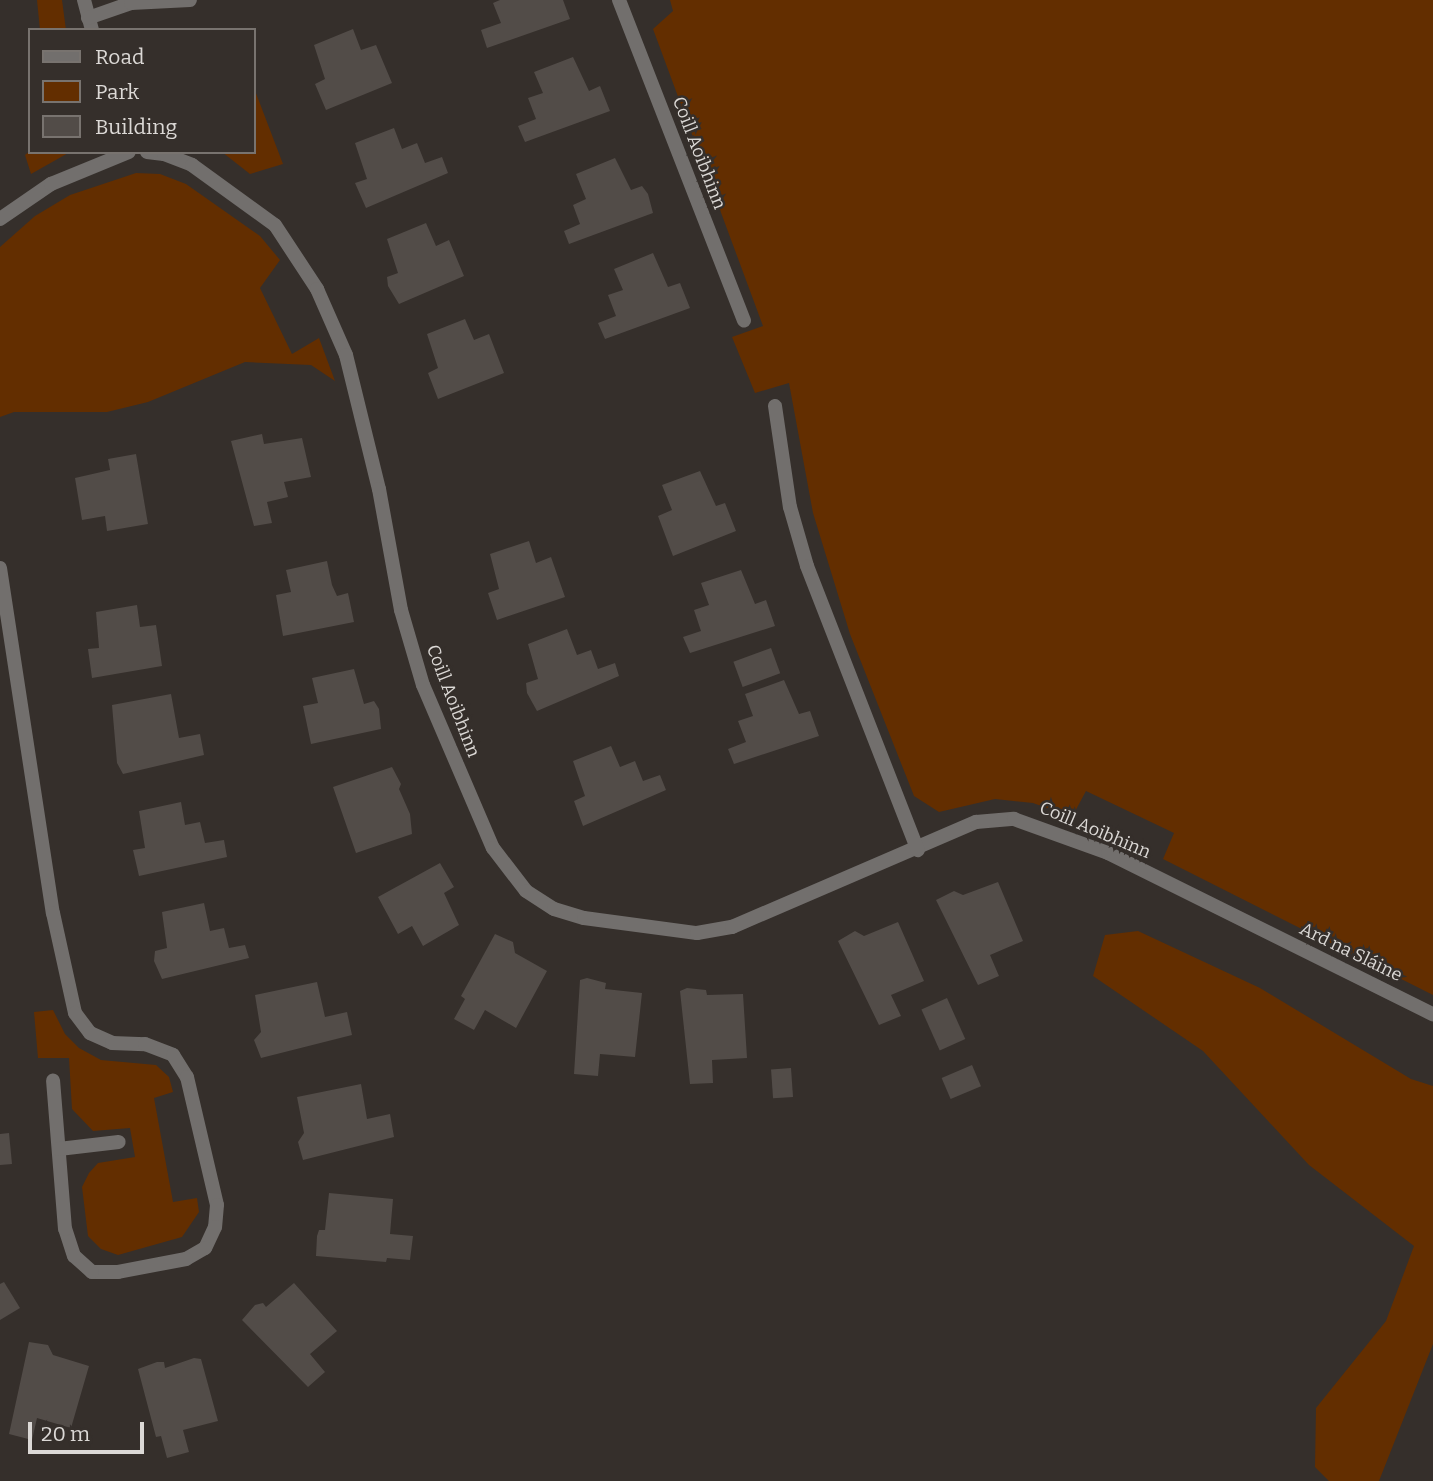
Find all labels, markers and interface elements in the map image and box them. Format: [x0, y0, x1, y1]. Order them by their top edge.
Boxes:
legend [28, 28, 256, 154]
text: Road [95, 44, 144, 70]
text: Park [95, 79, 139, 105]
street label: Coill Aoibhinn [668, 94, 730, 212]
text: Building [95, 114, 177, 140]
street label: Coill Aoibhinn [422, 642, 484, 760]
street label: Coill Aoibhinn [1036, 797, 1154, 863]
street label: Ard na Sláine [1296, 918, 1406, 986]
scale bar [32, 1408, 147, 1452]
text: 20 m [41, 1421, 90, 1447]

